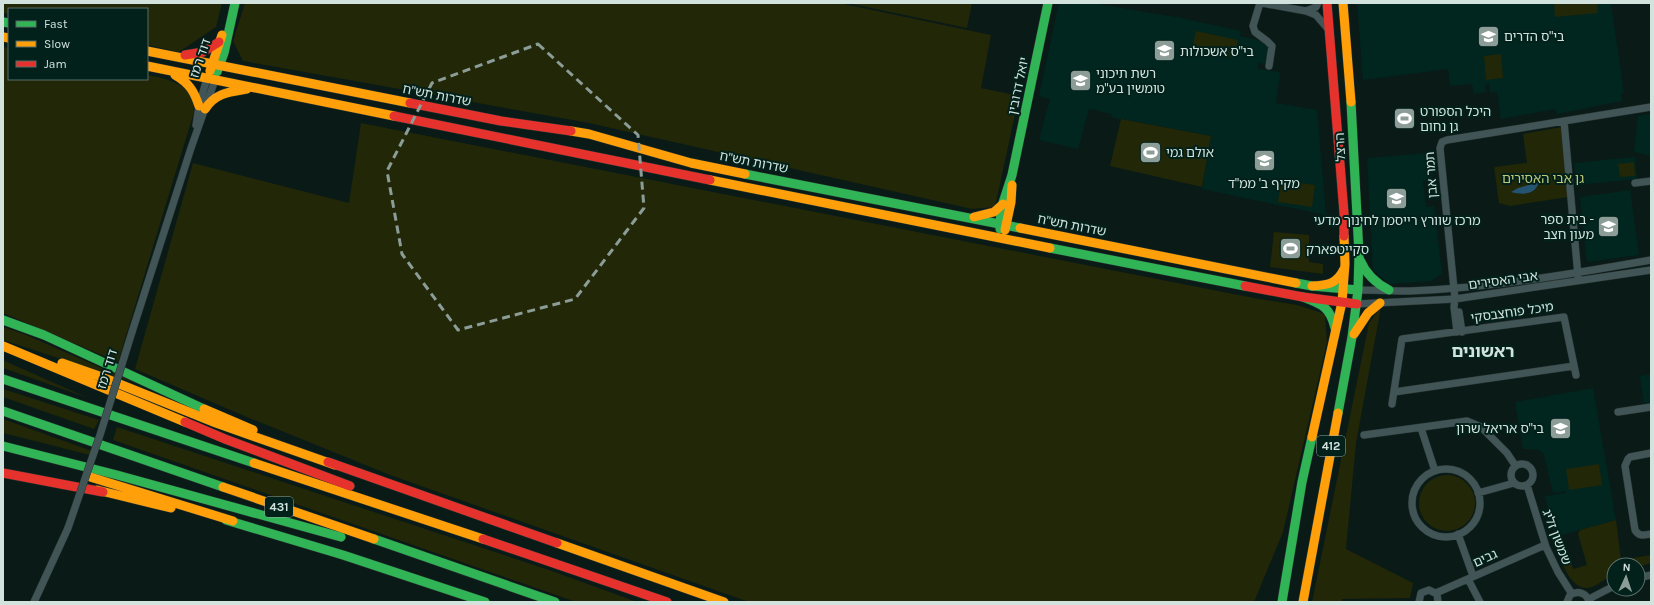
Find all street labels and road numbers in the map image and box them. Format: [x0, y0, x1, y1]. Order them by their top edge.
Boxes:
street label: דוד רמז [186, 36, 214, 80]
street label: יואל דרובין [1005, 56, 1031, 116]
street label: שדרות תש"ח [401, 81, 473, 109]
street label: הרצל [1332, 132, 1348, 162]
street label: שדרות תש"ח [718, 148, 790, 176]
street label: תמר אבן [1422, 151, 1440, 199]
street label: שדרות תש"ח [1036, 211, 1108, 239]
street label: אבי האסירים [1467, 268, 1539, 292]
street label: מיכל פוחצבסקי [1470, 299, 1555, 325]
street label: דוד רמז [94, 347, 120, 391]
road number: 412 [1317, 436, 1345, 456]
road number: 431 [265, 497, 293, 517]
street label: שמשון זליג [1539, 507, 1575, 567]
street label: גבים [1471, 546, 1499, 570]

